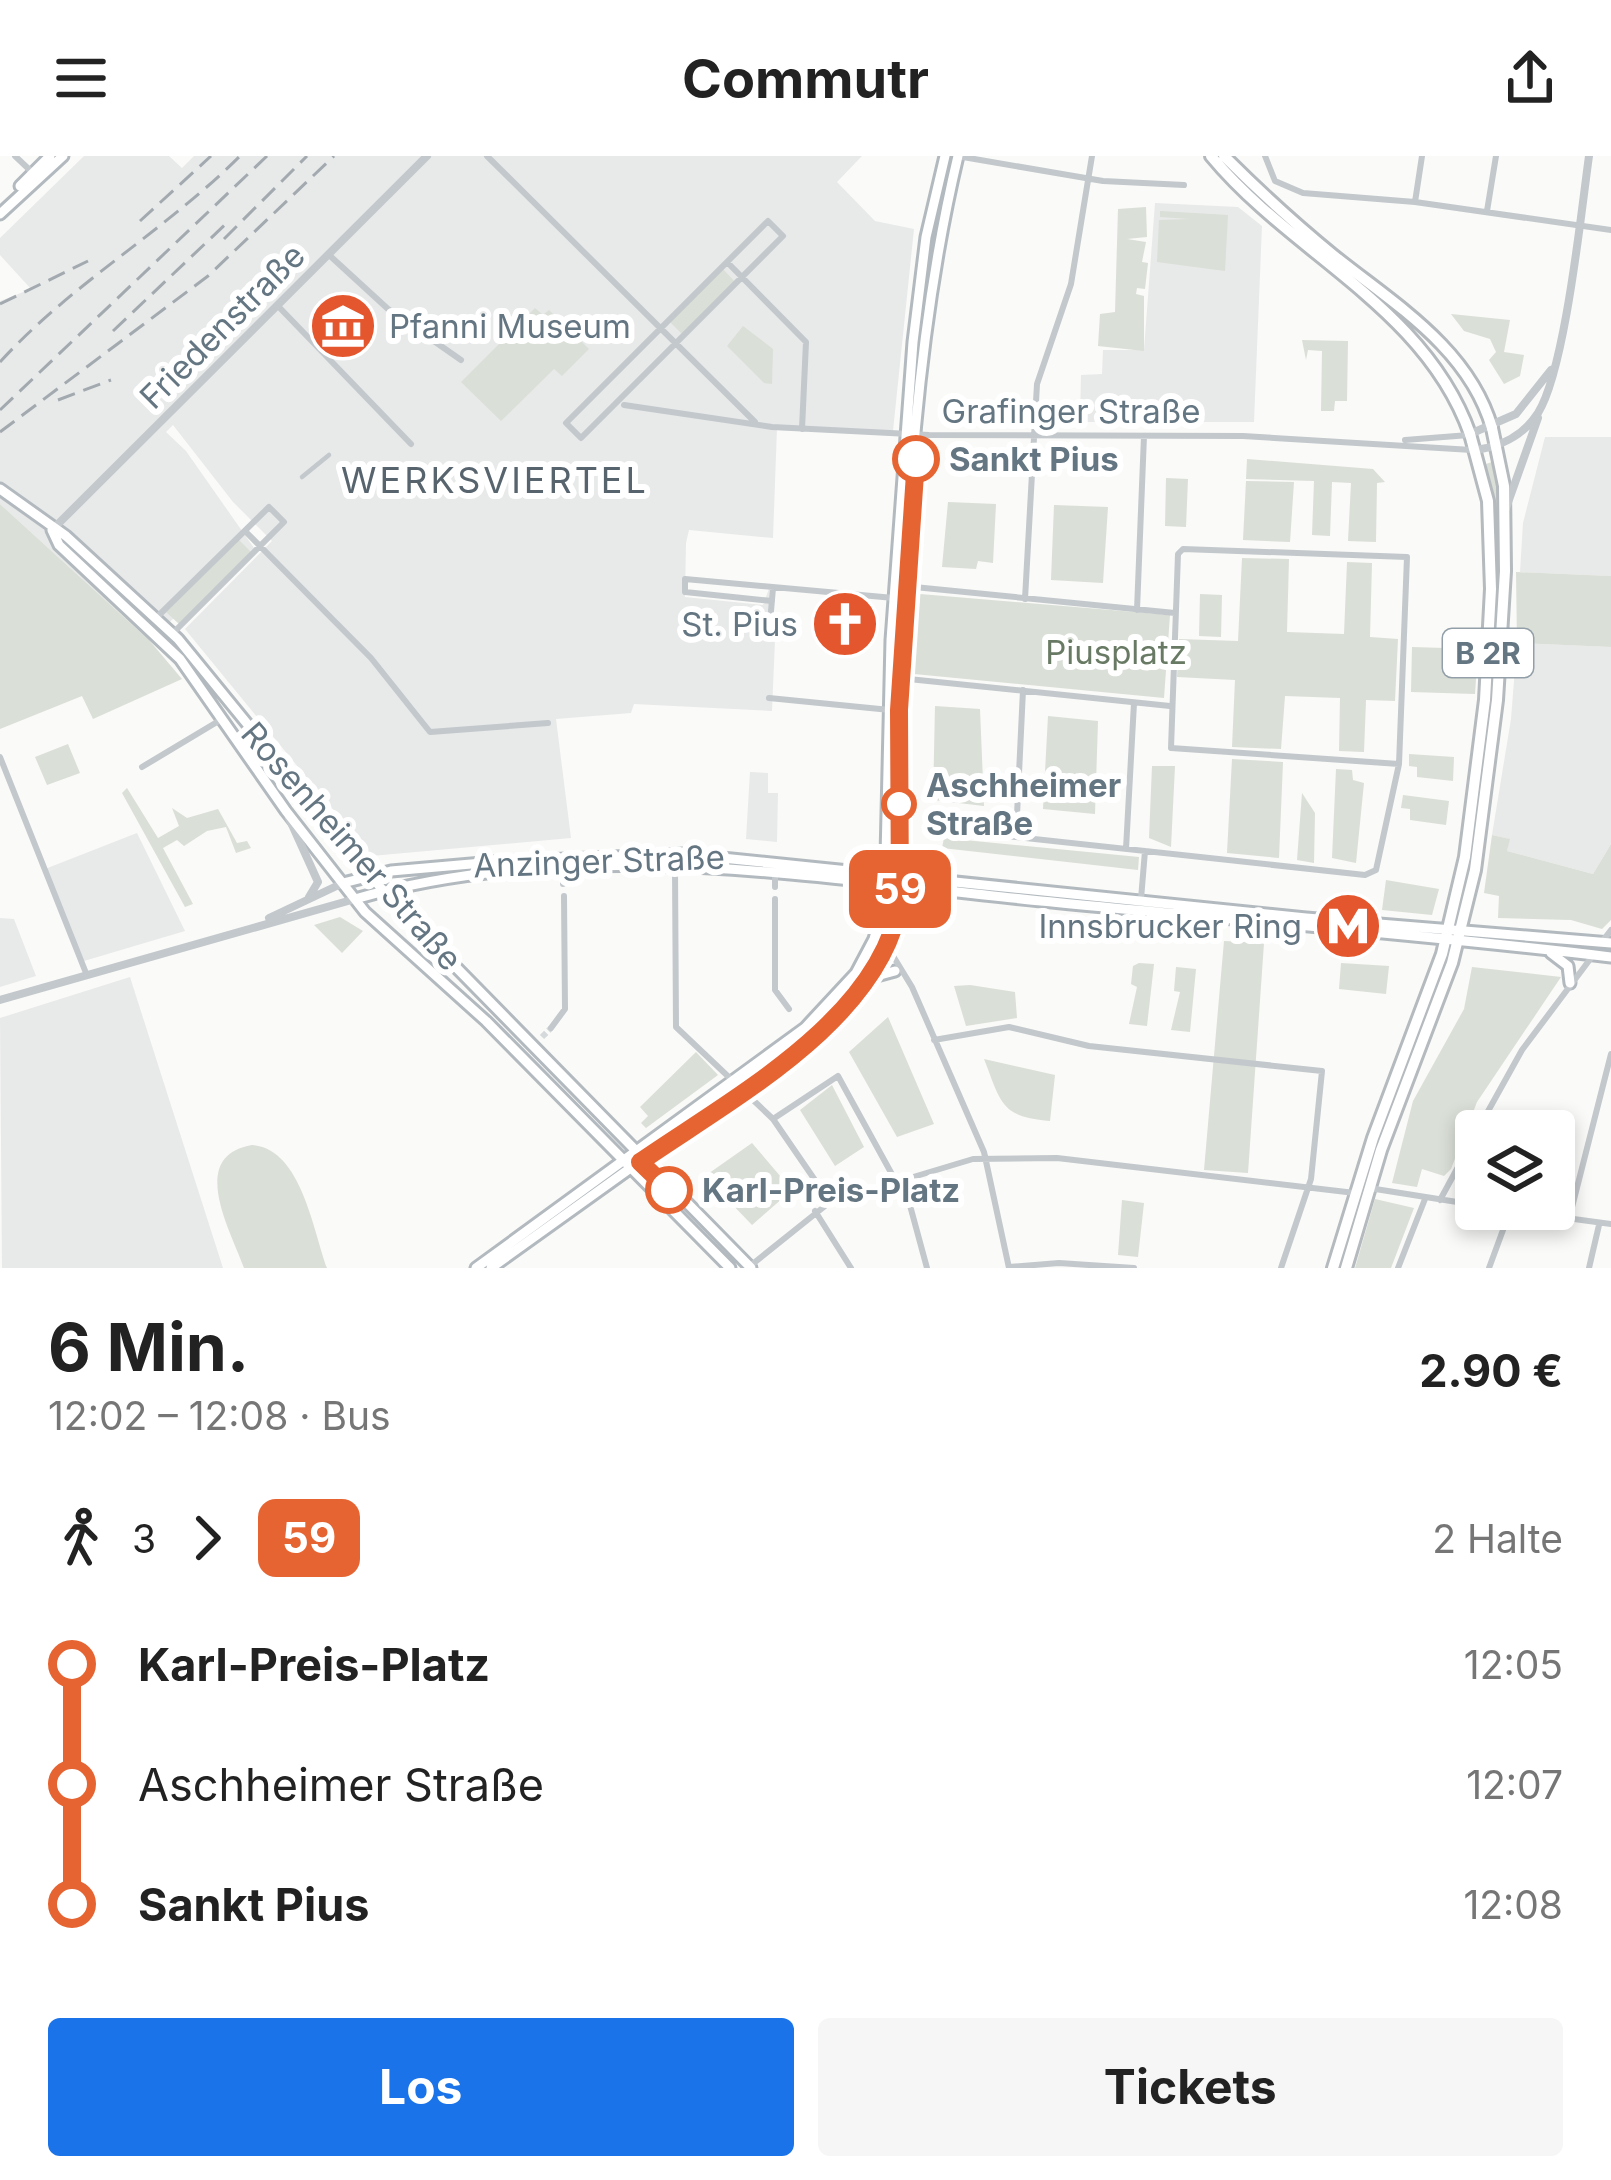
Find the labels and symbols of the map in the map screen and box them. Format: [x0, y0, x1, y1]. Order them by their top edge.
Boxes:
street label: Friedenstraße [131, 235, 313, 417]
museum icon: Pfanni Museum [308, 291, 378, 361]
place label: Pfanni Museum [389, 306, 631, 346]
street label: Grafinger Straße [942, 391, 1200, 431]
marker: Sankt Pius [894, 437, 938, 481]
place label: Sankt Pius [949, 439, 1119, 479]
district label: WERKSVIERTEL [341, 458, 649, 502]
church icon: St. Pius [810, 589, 880, 659]
place label: St. Pius [681, 604, 798, 644]
road number: B 2R [1443, 629, 1533, 677]
park label: Piusplatz [1045, 632, 1187, 672]
street label: Rosenheimer Straße [233, 714, 471, 978]
place label: Aschheimer Straße [926, 765, 1121, 843]
marker: Aschheimer Straße [883, 788, 915, 820]
street label: Anzinger Straße [473, 837, 725, 885]
line badge: 59 [846, 850, 954, 928]
metro station icon: Innsbrucker Ring [1313, 891, 1383, 961]
place label: Innsbrucker Ring [1038, 906, 1302, 946]
marker: Karl-Preis-Platz [647, 1168, 691, 1212]
place label: Karl-Preis-Platz [702, 1170, 960, 1210]

